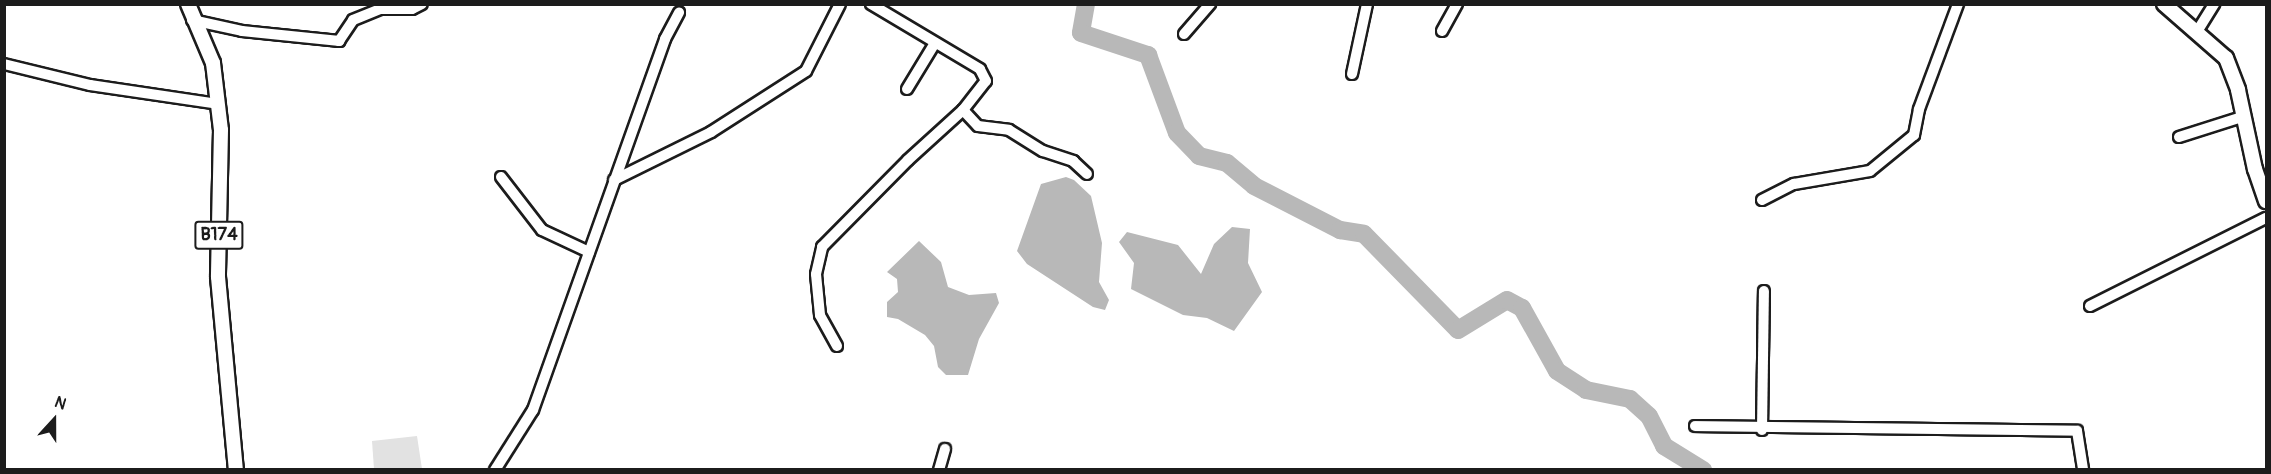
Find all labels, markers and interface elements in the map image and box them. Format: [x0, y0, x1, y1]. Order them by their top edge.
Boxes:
road number: B174 [194, 220, 244, 250]
north arrow [24, 390, 84, 450]
text: N [52, 392, 69, 414]

